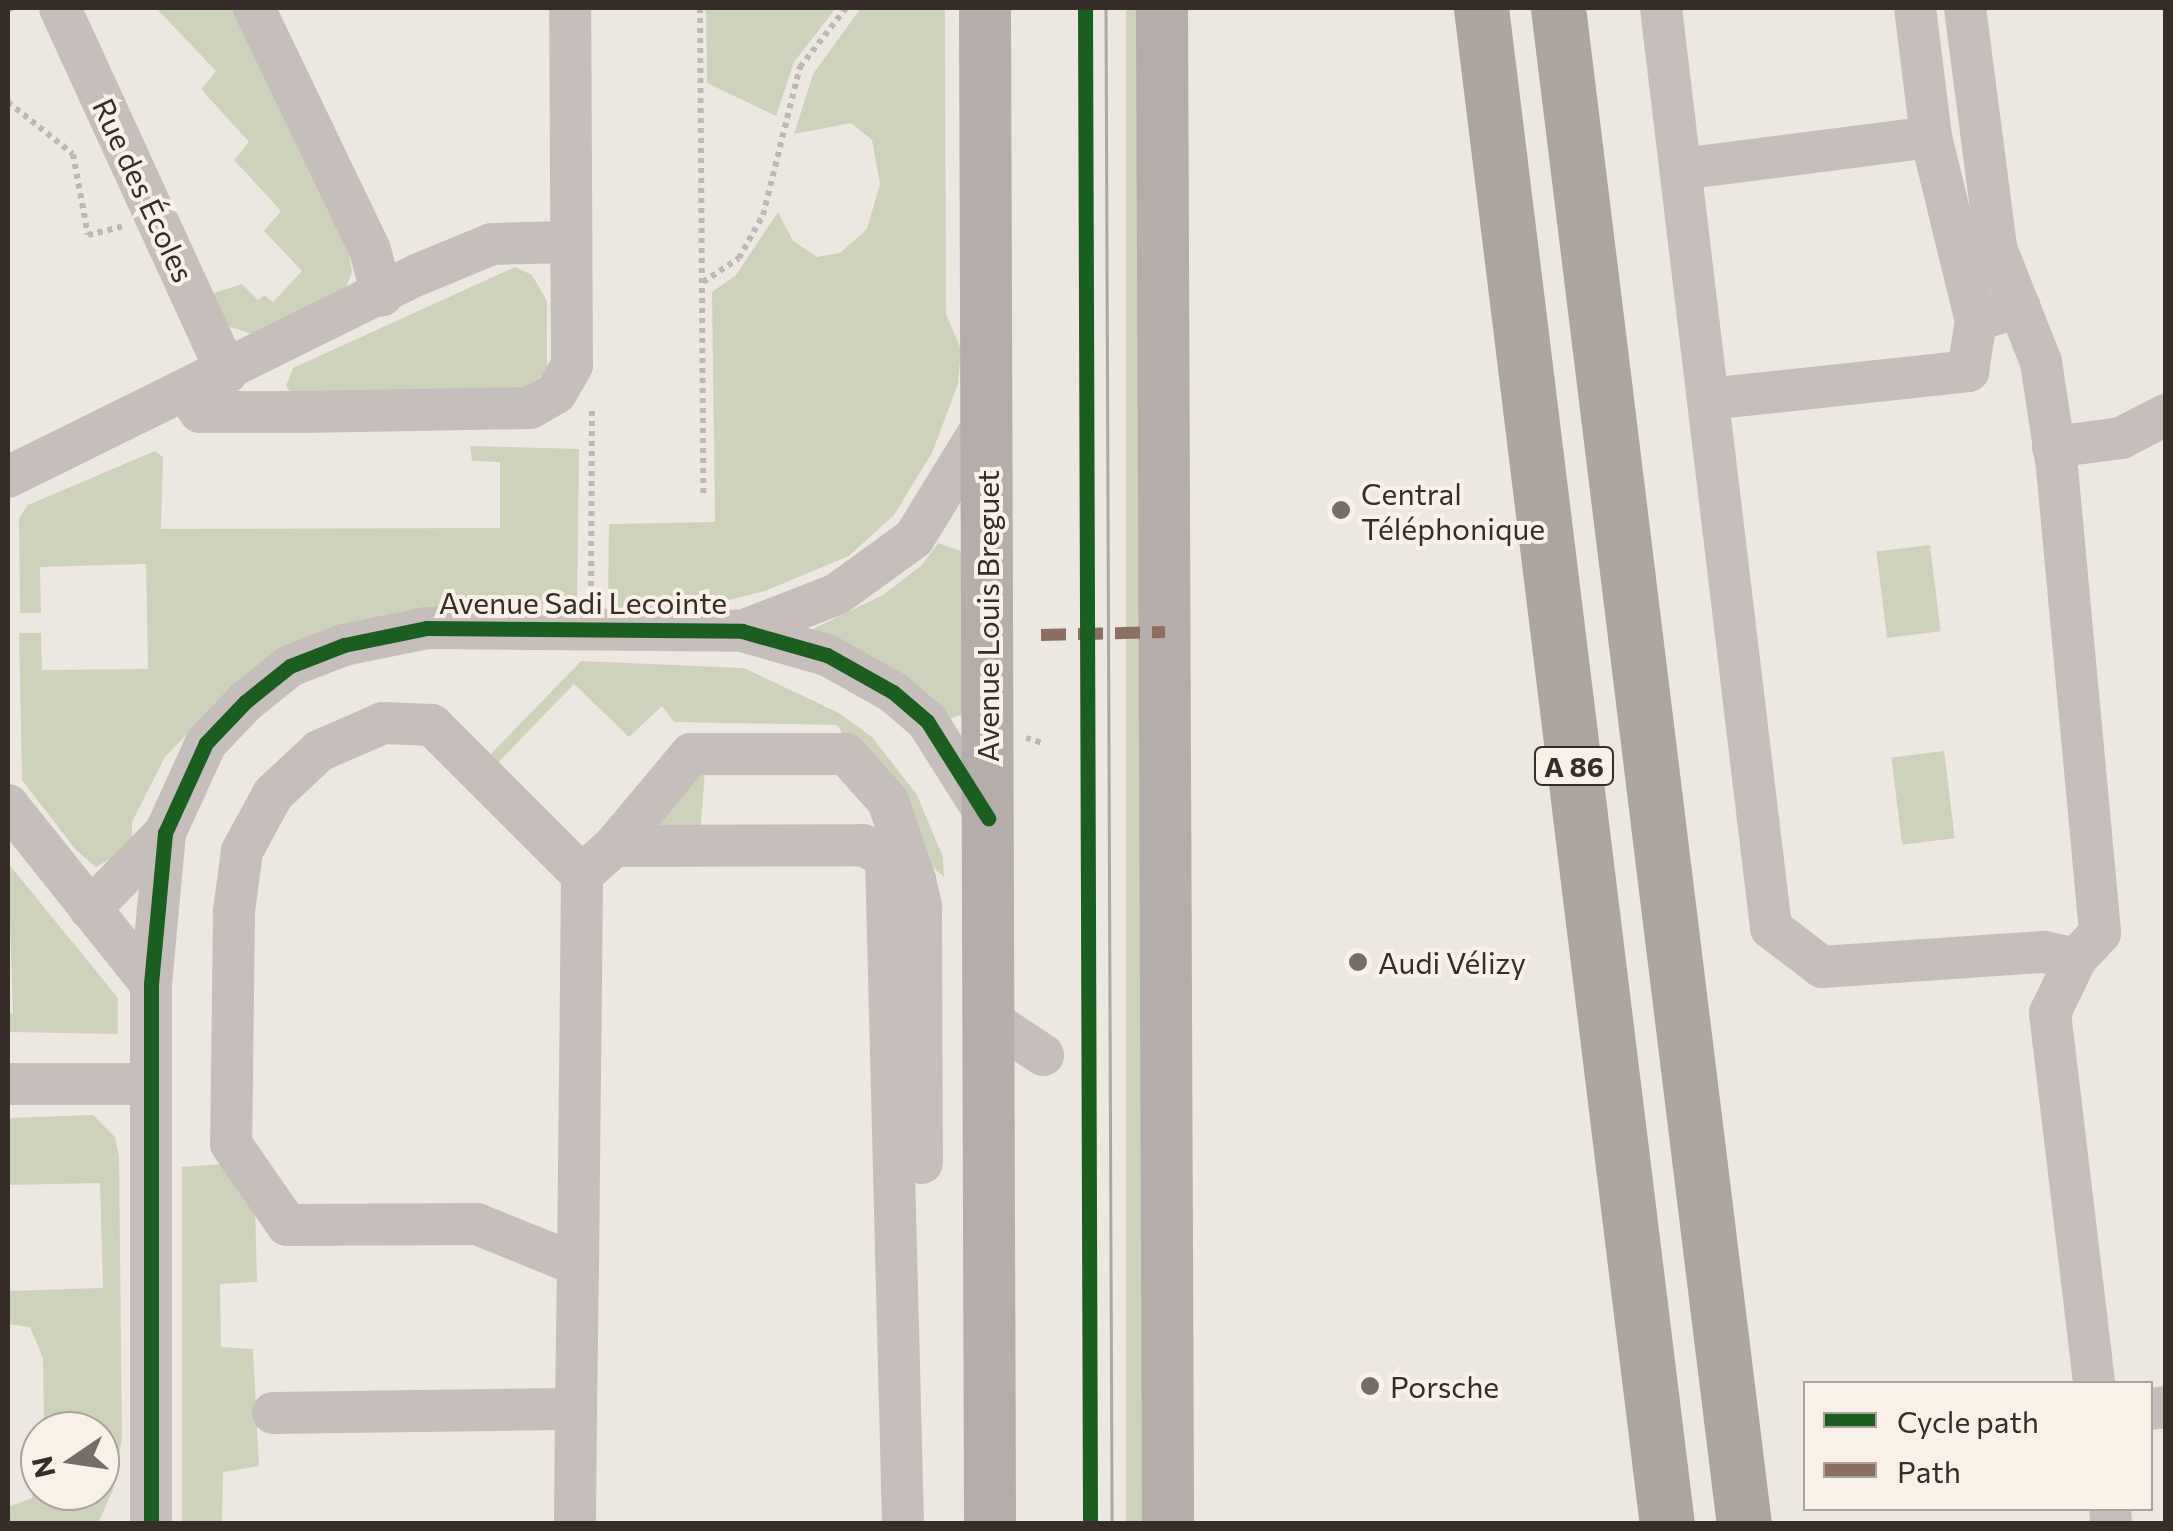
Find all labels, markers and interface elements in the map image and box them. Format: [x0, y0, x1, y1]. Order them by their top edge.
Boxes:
street label: Rue des Écoles [86, 92, 202, 288]
street label: Avenue Louis Breguet [969, 470, 1005, 762]
place label: Central Téléphonique [1361, 475, 1545, 546]
marker: Central Téléphonique [1330, 499, 1352, 521]
street label: Avenue Sadi Lecointe [439, 584, 727, 620]
road number: A 86 [1532, 743, 1616, 789]
place label: Audi Vélizy [1378, 944, 1526, 980]
marker: Audi Vélizy [1347, 951, 1369, 973]
place label: Porsche [1390, 1368, 1499, 1404]
marker: Porsche [1359, 1375, 1381, 1397]
legend [1803, 1381, 2153, 1511]
text: Cycle path [1897, 1402, 2039, 1439]
north arrow [20, 1411, 120, 1511]
text: Path [1897, 1452, 1961, 1489]
text: N [24, 1453, 62, 1481]

